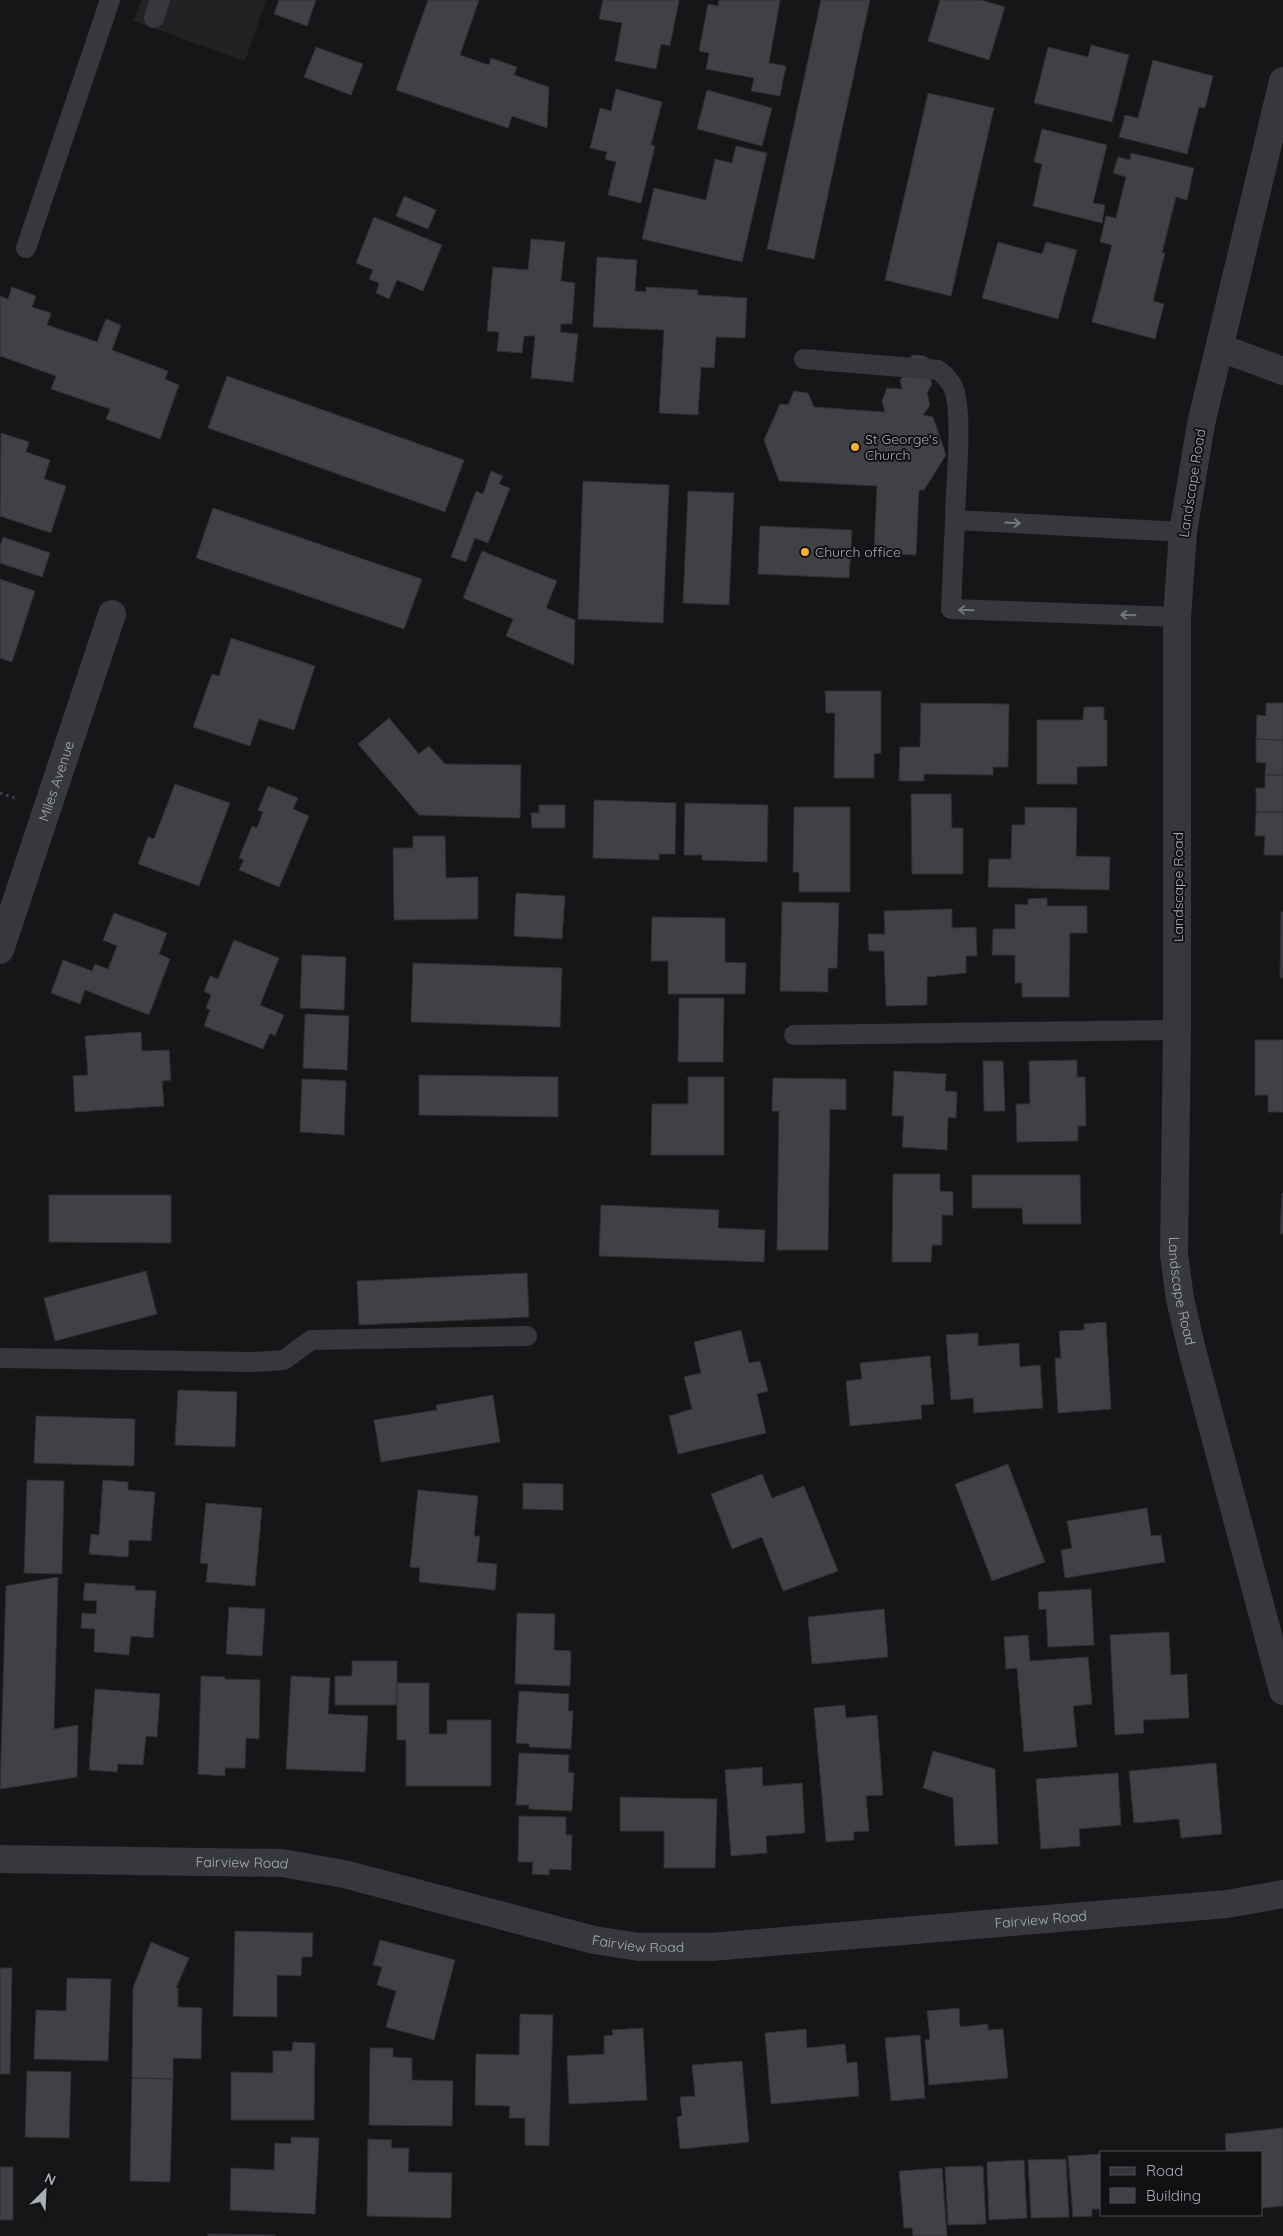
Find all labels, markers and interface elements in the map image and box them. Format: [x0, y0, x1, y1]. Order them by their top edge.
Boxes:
street label: Landscape Road [1175, 427, 1209, 539]
place label: St George's Church [865, 430, 938, 464]
marker: St George's Church [849, 441, 861, 453]
one-way arrow [1005, 518, 1021, 527]
place label: Church office [815, 543, 901, 561]
marker: Church office [799, 546, 811, 558]
one-way arrow [958, 605, 974, 614]
one-way arrow [1121, 611, 1137, 620]
street label: Miles Avenue [34, 738, 78, 824]
street label: Landscape Road [1169, 832, 1187, 942]
street label: Landscape Road [1165, 1237, 1200, 1347]
street label: Fairview Road [196, 1853, 290, 1873]
street label: Fairview Road [994, 1907, 1088, 1932]
street label: Fairview Road [591, 1931, 684, 1956]
legend [1100, 2151, 1263, 2216]
text: Road [1146, 2161, 1183, 2180]
north arrow [20, 2166, 70, 2216]
text: N [42, 2169, 59, 2189]
text: Building [1146, 2186, 1201, 2205]

